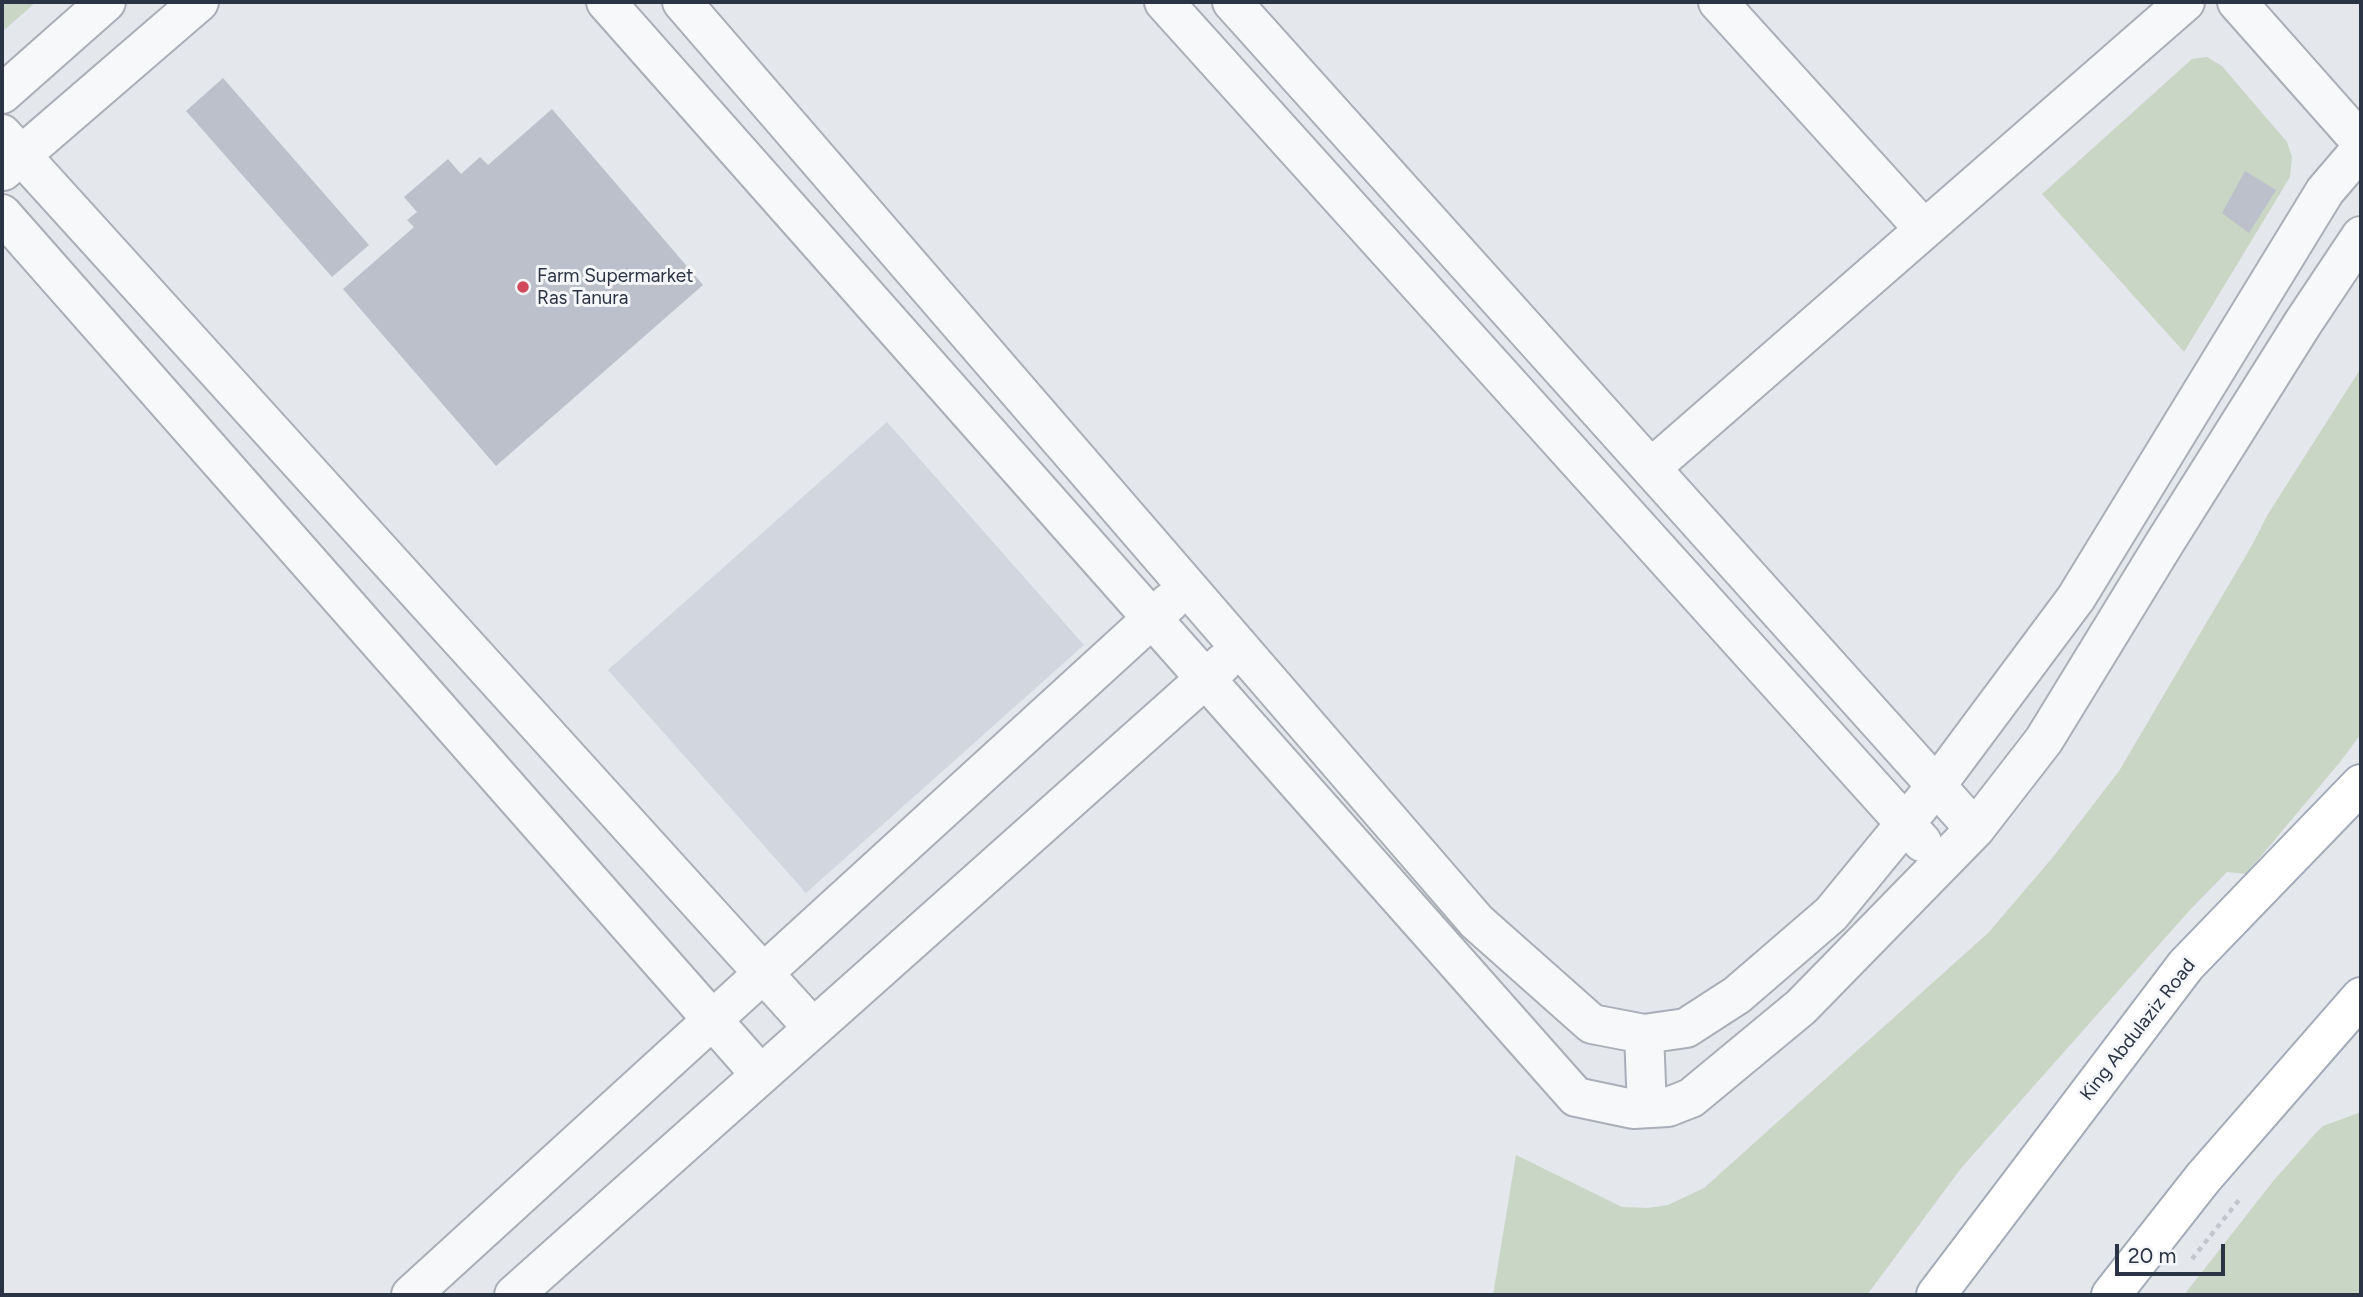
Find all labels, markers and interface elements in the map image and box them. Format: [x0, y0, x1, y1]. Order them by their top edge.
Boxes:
place label: Farm Supermarket Ras Tanura [537, 265, 693, 309]
marker: Farm Supermarket Ras Tanura [515, 279, 531, 295]
street label: King Abdulaziz Road [2076, 955, 2200, 1105]
scale bar [2118, 1230, 2228, 1274]
text: 20 m [2128, 1243, 2176, 1268]

